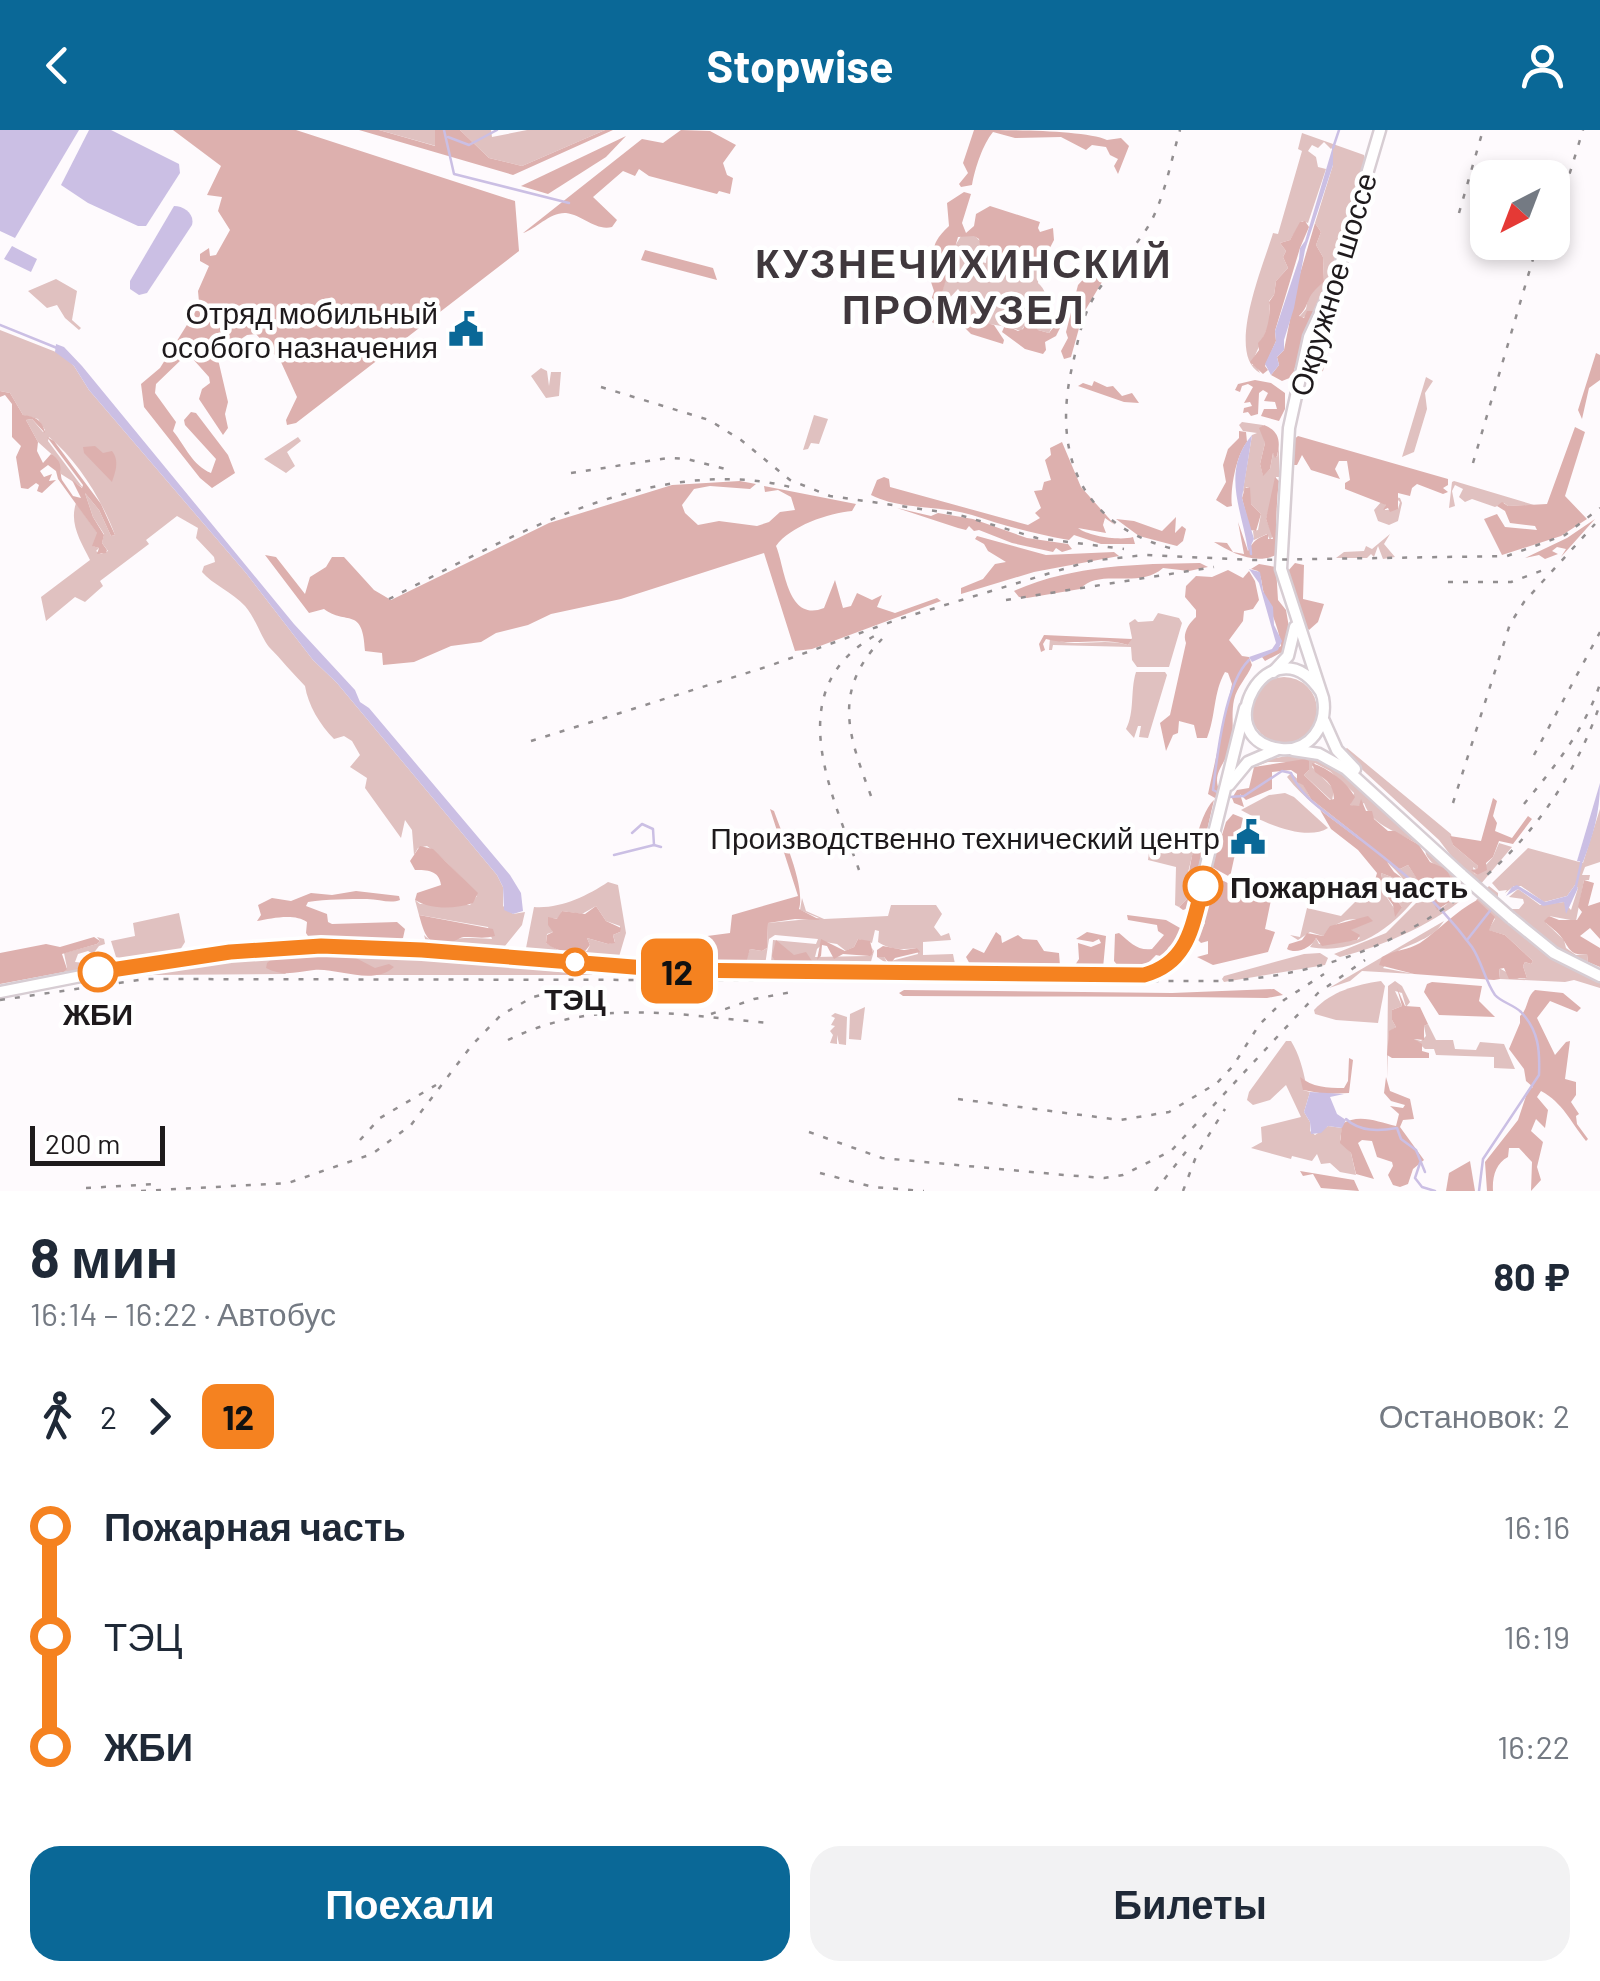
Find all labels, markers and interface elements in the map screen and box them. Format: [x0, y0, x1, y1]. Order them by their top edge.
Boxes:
icon: back [30, 38, 85, 93]
text: Stopwise [706, 38, 894, 92]
icon: person [1515, 38, 1570, 93]
north arrow [1470, 160, 1570, 260]
map controls [1470, 160, 1570, 260]
street label: Окружное шоссе [1281, 168, 1383, 400]
district label: КУЗНЕЧИХИНСКИЙ ПРОМУЗЕЛ [755, 238, 1173, 332]
place label: Отряд мобильный особого назначения [161, 294, 438, 364]
public building icon: Отряд мобильный особого назначения [447, 310, 485, 348]
public building icon: Производственно технический центр [1229, 818, 1267, 856]
place label: Производственно технический центр [710, 819, 1220, 855]
marker: Пожарная часть [1184, 867, 1222, 905]
place label: Пожарная часть [1230, 868, 1468, 904]
line badge: 12 [632, 938, 722, 1004]
marker: ТЭЦ [562, 949, 588, 975]
text: 12 [661, 950, 693, 992]
marker: ЖБИ [79, 953, 117, 991]
place label: ТЭЦ [544, 980, 606, 1016]
place label: ЖБИ [62, 995, 133, 1031]
scale bar [30, 1121, 165, 1166]
text: 200 m [45, 1126, 120, 1160]
text: 8 мин [30, 1223, 178, 1289]
text: 80 ₽ [1494, 1253, 1570, 1299]
text: 16:14 – 16:22 · Автобус [30, 1294, 336, 1332]
icon: walk [30, 1389, 85, 1444]
icon: forward [132, 1389, 187, 1444]
text: 12 [222, 1395, 254, 1437]
text: Остановок: 2 [1379, 1396, 1570, 1434]
text: 2 [100, 1397, 117, 1435]
text: Пожарная часть [104, 1503, 406, 1549]
text: 16:16 [1504, 1507, 1570, 1545]
text: ТЭЦ [104, 1613, 183, 1659]
text: 16:19 [1504, 1617, 1570, 1655]
text: ЖБИ [104, 1723, 193, 1769]
text: 16:22 [1497, 1727, 1570, 1765]
button: Поехали [30, 1846, 790, 1961]
button: Билеты [810, 1846, 1570, 1961]

